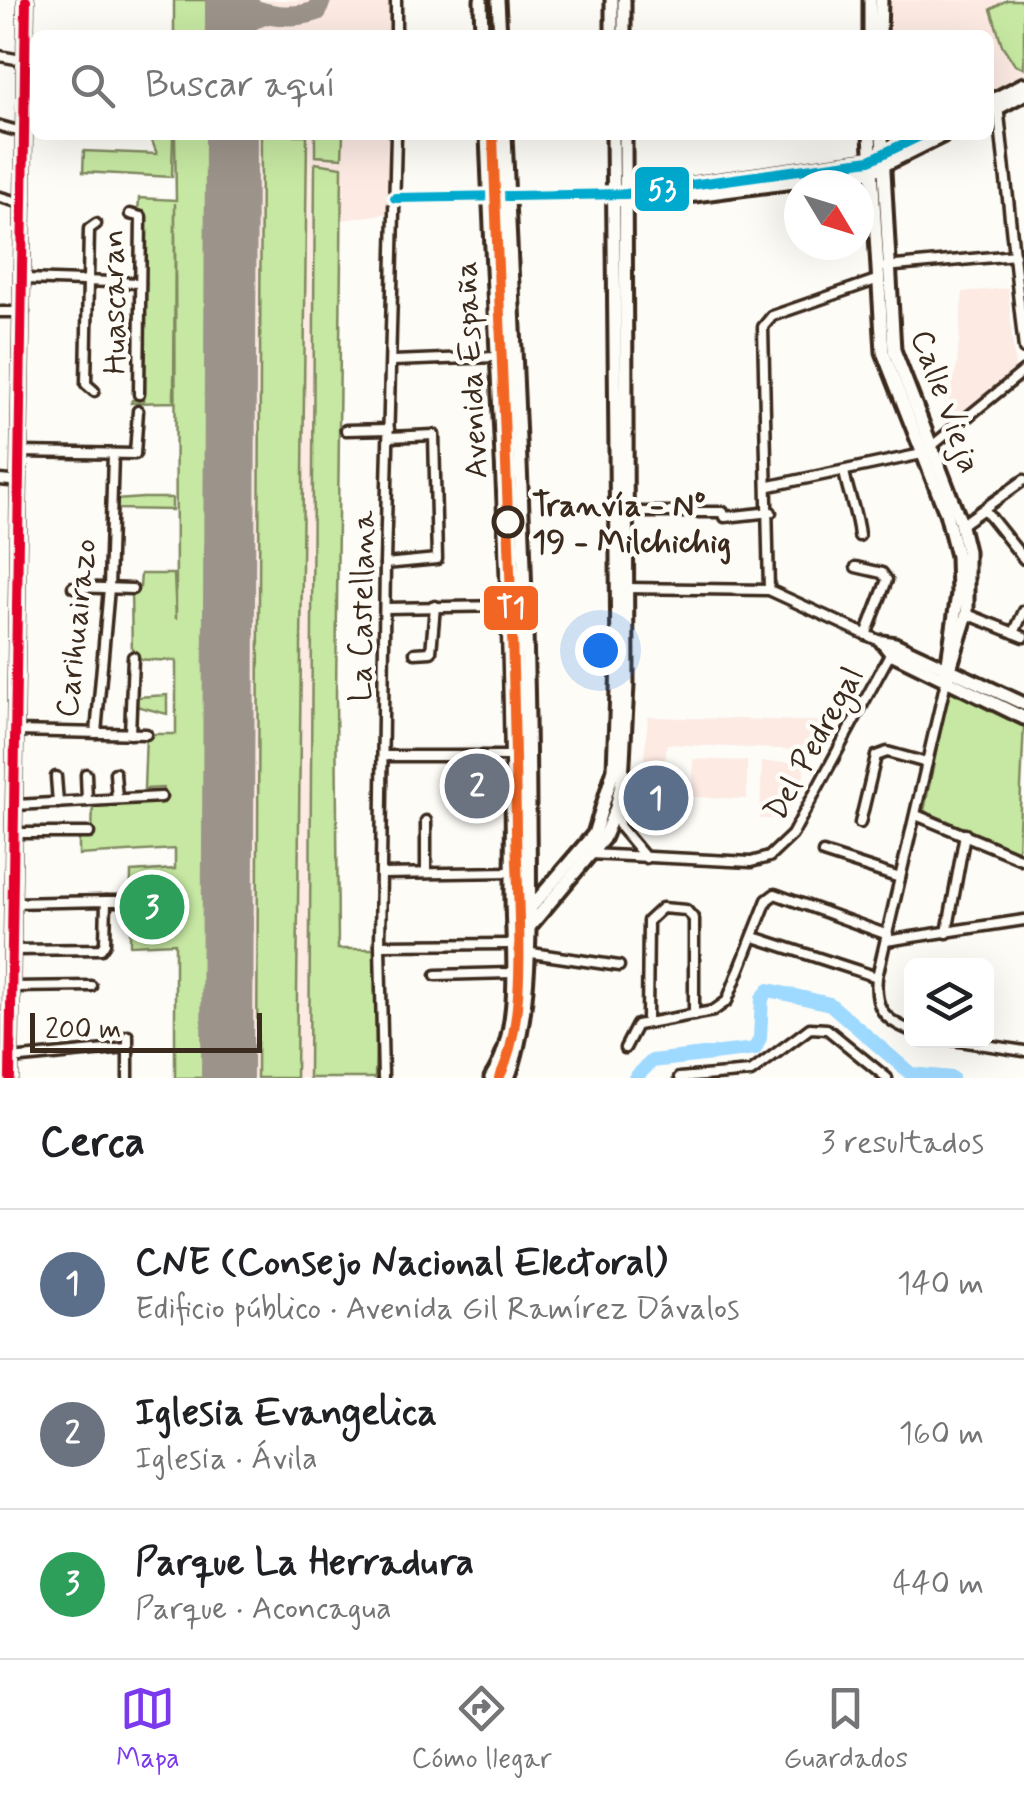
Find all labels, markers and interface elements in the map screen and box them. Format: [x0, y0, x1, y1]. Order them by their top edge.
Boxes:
search box [30, 30, 994, 140]
icon: search [65, 58, 120, 113]
text: Buscar aquí [145, 61, 336, 110]
line badge: 53 [633, 165, 691, 213]
north arrow [784, 170, 874, 260]
text: 53 [648, 173, 676, 210]
street label: Huascaran [93, 229, 137, 375]
street label: Avenida España [445, 260, 499, 480]
street label: Calle Vieja [900, 324, 990, 479]
place label: Tranvía - Nº 19 - Milchichig [532, 485, 731, 565]
marker: Tranvía - Nº 19 - Milchichig [493, 507, 523, 537]
street label: La Castellana [340, 509, 386, 702]
street label: Carihuairazo [47, 537, 107, 720]
line badge: T1 [482, 584, 540, 632]
text: T1 [497, 591, 525, 628]
your location [575, 625, 626, 676]
street label: Del Pedregal [755, 660, 876, 829]
pin: 2 [444, 748, 510, 824]
pin: 1 [624, 760, 688, 836]
pin: 3 [120, 870, 184, 944]
map controls [904, 958, 994, 1048]
button: layers [904, 958, 994, 1048]
scale bar [30, 1008, 262, 1052]
text: 200 m [45, 1012, 121, 1049]
text: Cerca [40, 1116, 145, 1171]
text: 3 resultados [821, 1122, 984, 1164]
text: CNE (Consejo Nacional Electoral) [135, 1239, 667, 1288]
text: 1 [65, 1263, 80, 1305]
text: 140 m [897, 1263, 984, 1305]
text: Edificio público · Avenida Gil Ramírez Dávalos [135, 1288, 740, 1330]
text: Iglesia Evangelica [135, 1389, 437, 1438]
text: 2 [65, 1413, 80, 1455]
text: 160 m [899, 1413, 984, 1455]
text: Iglesia · Ávila [135, 1438, 318, 1480]
text: Parque La Herradura [135, 1539, 474, 1588]
text: 3 [65, 1563, 80, 1605]
text: 440 m [893, 1563, 984, 1605]
text: Parque · Aconcagua [135, 1588, 392, 1630]
tab: Mapa [116, 1681, 180, 1778]
tab: Cómo llegar [412, 1681, 552, 1778]
tab: Guardados [784, 1681, 908, 1778]

